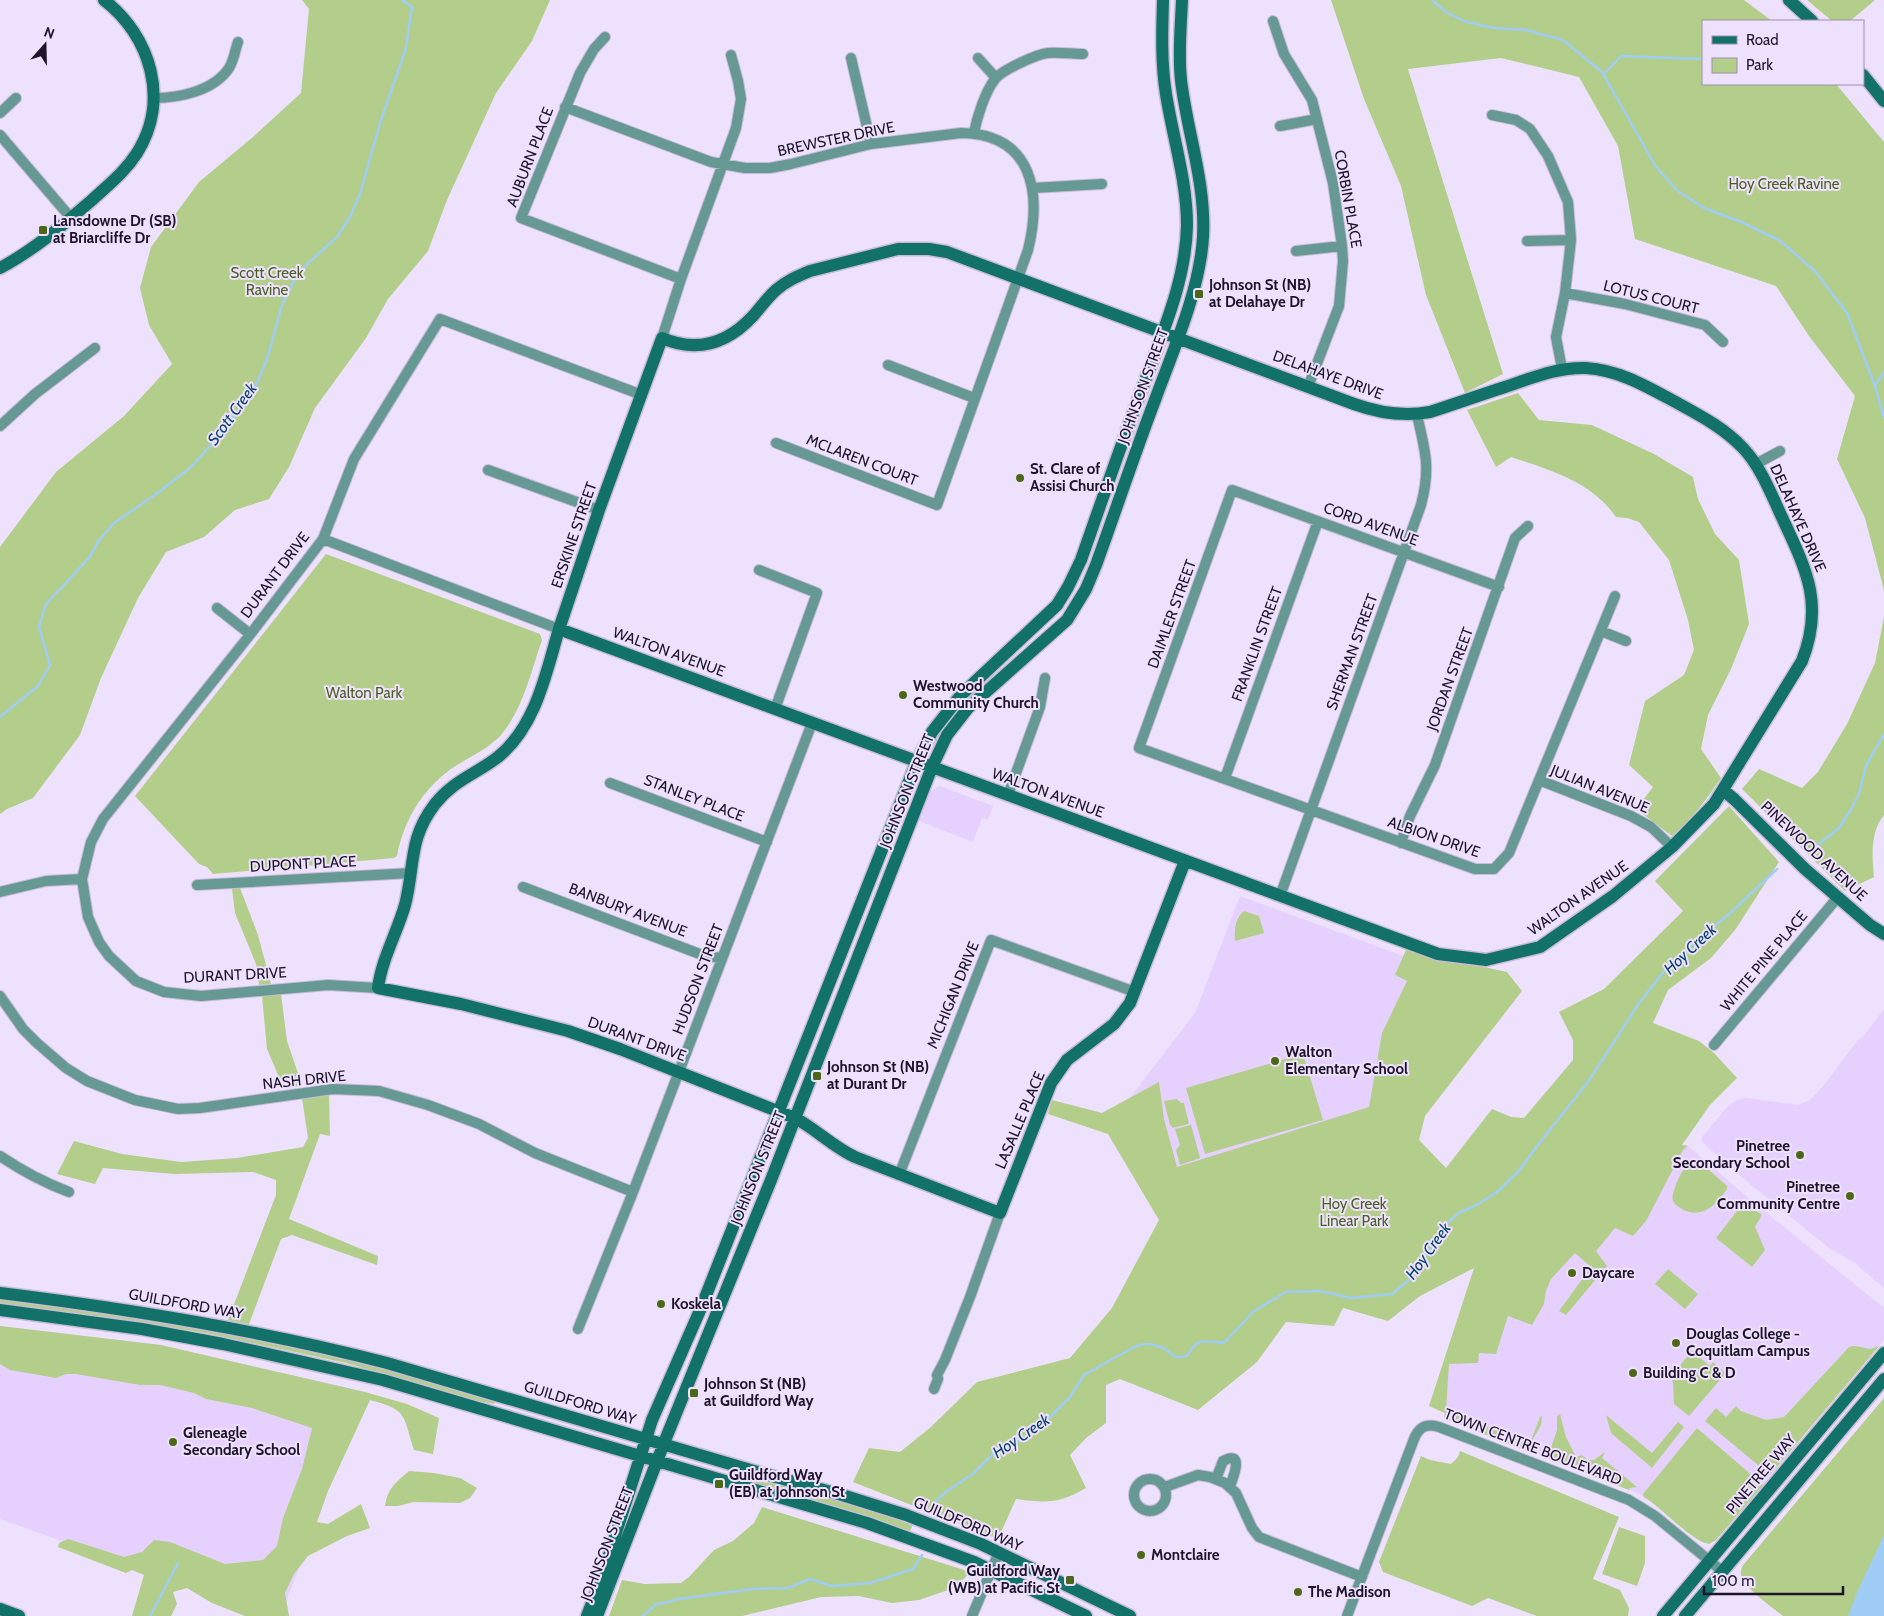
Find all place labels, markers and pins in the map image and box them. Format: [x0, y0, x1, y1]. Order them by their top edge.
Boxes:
place label: Lansdowne Dr (SB) at Briarcliffe Dr [53, 212, 176, 247]
marker: Lansdowne Dr (SB) at Briarcliffe Dr [37, 224, 49, 236]
place label: Johnson St (NB) at Delahaye Dr [1208, 276, 1311, 311]
marker: Johnson St (NB) at Delahaye Dr [1193, 288, 1205, 300]
place label: St. Clare of Assisi Church [1030, 460, 1115, 495]
marker: St. Clare of Assisi Church [1014, 472, 1026, 484]
place label: Westwood Community Church [913, 677, 1039, 712]
marker: Westwood Community Church [897, 689, 909, 701]
place label: Walton Elementary School [1285, 1043, 1408, 1078]
marker: Walton Elementary School [1269, 1055, 1281, 1067]
place label: Johnson St (NB) at Durant Dr [826, 1058, 929, 1093]
marker: Johnson St (NB) at Durant Dr [811, 1070, 823, 1082]
place label: Pinetree Secondary School [1673, 1137, 1790, 1172]
marker: Pinetree Secondary School [1794, 1149, 1806, 1161]
place label: Pinetree Community Centre [1717, 1178, 1840, 1213]
marker: Pinetree Community Centre [1844, 1190, 1856, 1202]
place label: Daycare [1582, 1264, 1635, 1282]
marker: Daycare [1566, 1267, 1578, 1279]
place label: Koskela [671, 1295, 721, 1313]
marker: Koskela [655, 1298, 667, 1310]
place label: Douglas College - Coquitlam Campus [1686, 1325, 1810, 1360]
marker: Douglas College - Coquitlam Campus [1670, 1337, 1682, 1349]
place label: Building C & D [1643, 1364, 1736, 1382]
marker: Building C & D [1627, 1367, 1639, 1379]
place label: Johnson St (NB) at Guildford Way [703, 1375, 814, 1410]
marker: Johnson St (NB) at Guildford Way [688, 1387, 700, 1399]
place label: Gleneagle Secondary School [183, 1424, 300, 1459]
marker: Gleneagle Secondary School [167, 1436, 179, 1448]
place label: Guildford Way (EB) at Johnson St [729, 1466, 845, 1501]
marker: Guildford Way (EB) at Johnson St [713, 1478, 725, 1490]
place label: Montclaire [1151, 1546, 1220, 1564]
marker: Montclaire [1135, 1549, 1147, 1561]
place label: Guildford Way (WB) at Pacific St [948, 1562, 1061, 1597]
marker: Guildford Way (WB) at Pacific St [1064, 1574, 1076, 1586]
place label: The Madison [1308, 1583, 1391, 1601]
marker: The Madison [1292, 1586, 1304, 1598]

